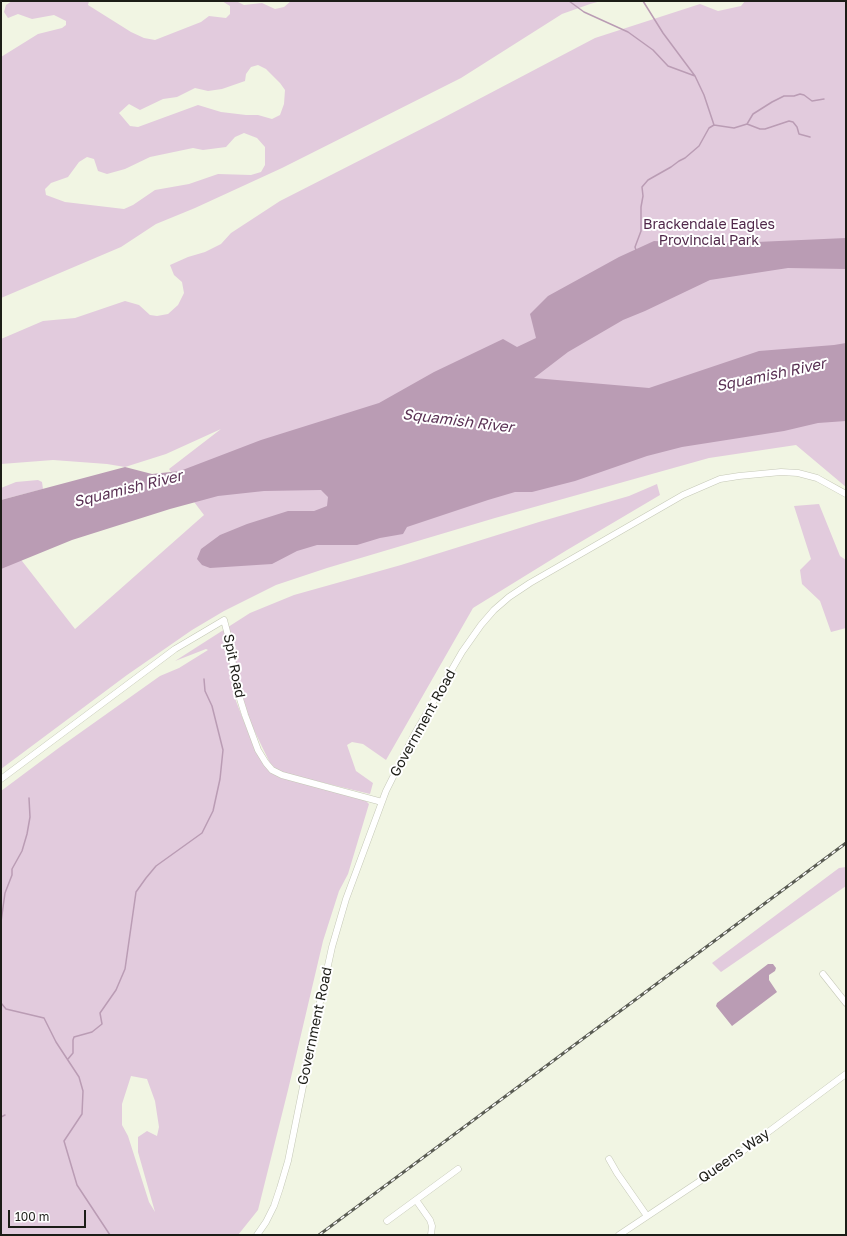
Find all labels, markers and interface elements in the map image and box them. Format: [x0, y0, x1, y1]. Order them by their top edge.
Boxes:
park label: Brackendale Eagles Provincial Park [643, 217, 775, 250]
water label: Squamish River [715, 355, 827, 395]
water label: Squamish River [402, 405, 514, 437]
water label: Squamish River [72, 467, 184, 511]
street label: Spit Road [220, 633, 248, 699]
street label: Government Road [387, 666, 459, 780]
street label: Government Road [294, 966, 336, 1086]
street label: Queens Way [695, 1125, 773, 1187]
scale bar [10, 1202, 88, 1228]
text: 100 m [15, 1209, 49, 1224]

